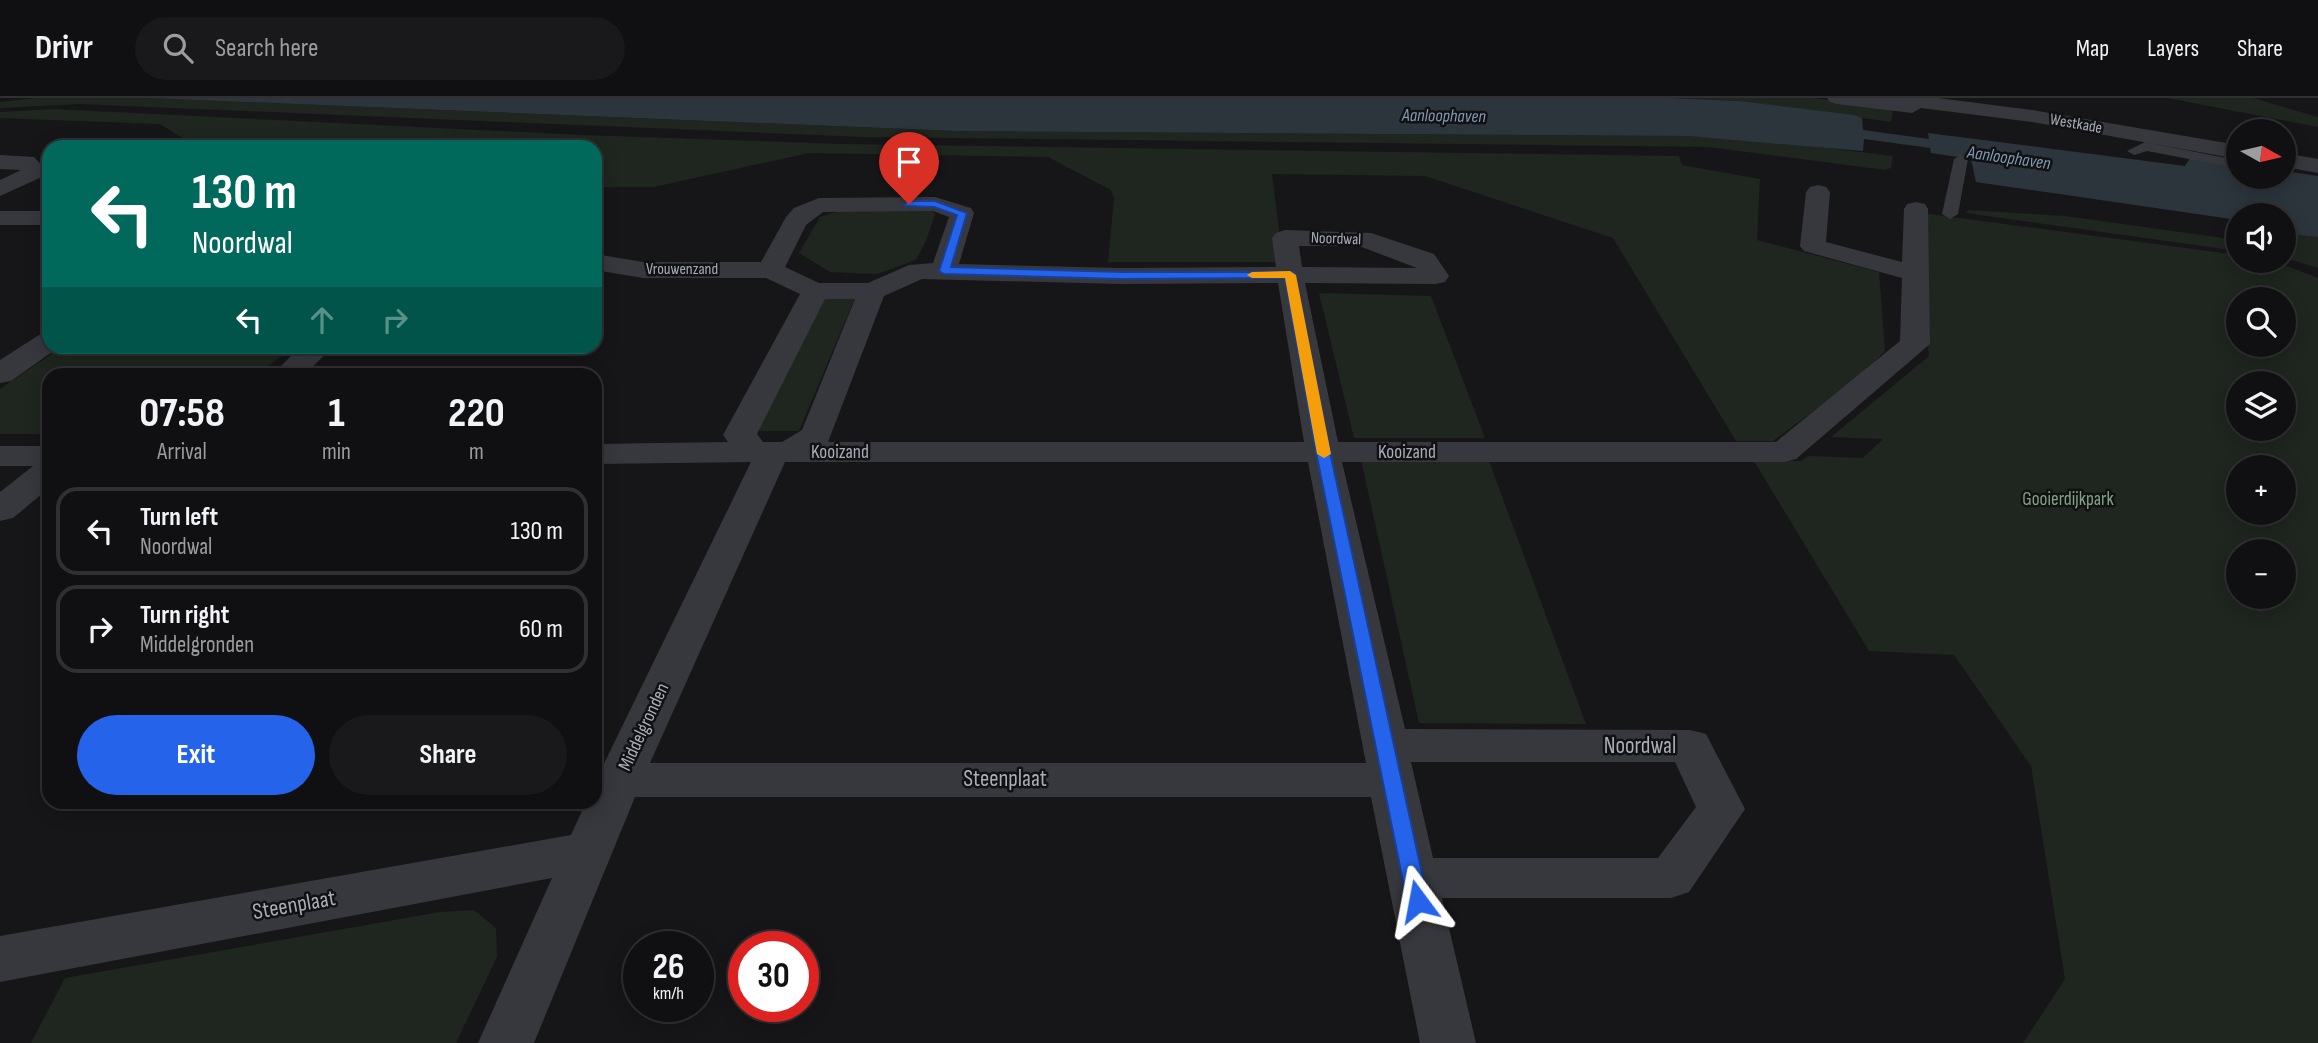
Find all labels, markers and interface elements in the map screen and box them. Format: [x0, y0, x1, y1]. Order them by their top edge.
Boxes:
search box [135, 17, 625, 80]
text: Drivr [35, 28, 93, 68]
icon: search [159, 29, 197, 67]
text: Search here [215, 33, 318, 64]
text: Map [2076, 34, 2109, 63]
text: Layers [2147, 34, 2199, 63]
text: Share [2237, 34, 2283, 63]
water label: Aanloophaven [1401, 105, 1486, 127]
street label: Westkade [2048, 110, 2104, 138]
north arrow [2226, 119, 2296, 189]
map controls [2226, 119, 2296, 609]
pin [879, 132, 939, 204]
water label: Aanloophaven [1965, 142, 2052, 174]
icon: arrive [890, 143, 928, 181]
text: 130 m [192, 164, 297, 223]
icon: left [77, 168, 168, 259]
button: sound [2226, 203, 2296, 273]
text: Noordwal [192, 224, 293, 263]
street label: Noordwal [1311, 229, 1362, 249]
street label: Vrouwenzand [646, 260, 718, 279]
button: search [2226, 287, 2296, 357]
icon: left [230, 301, 268, 339]
icon: ahead [303, 301, 341, 339]
icon: right [376, 301, 414, 339]
button: layers [2226, 371, 2296, 441]
text: 07:58 [139, 388, 225, 439]
text: 1 [328, 388, 345, 439]
text: 220 [448, 388, 505, 439]
text: Arrival [157, 438, 207, 466]
text: min [322, 438, 351, 466]
text: m [469, 438, 484, 466]
street label: Kooizand [811, 441, 869, 464]
street label: Kooizand [1378, 441, 1436, 464]
button: + [2226, 455, 2296, 525]
park label: Gooierdijkpark [2022, 488, 2115, 511]
text: Turn left [140, 502, 218, 533]
icon: left [81, 512, 119, 550]
text: 130 m [511, 516, 563, 547]
text: Noordwal [140, 533, 212, 561]
button: − [2226, 539, 2296, 609]
text: Turn right [140, 600, 229, 631]
icon: right [81, 610, 119, 648]
text: 60 m [519, 614, 563, 645]
text: Middelgronden [140, 631, 254, 659]
street label: Middelgronden [614, 679, 674, 775]
button: Exit [77, 715, 315, 795]
button: Share [329, 715, 567, 795]
street label: Noordwal [1604, 732, 1676, 760]
street label: Steenplaat [963, 765, 1047, 793]
position arrow [1381, 864, 1455, 938]
street label: Steenplaat [250, 884, 338, 926]
speed limit sign: 30 [728, 931, 819, 1022]
text: 26 [653, 946, 684, 989]
text: km/h [653, 983, 684, 1004]

